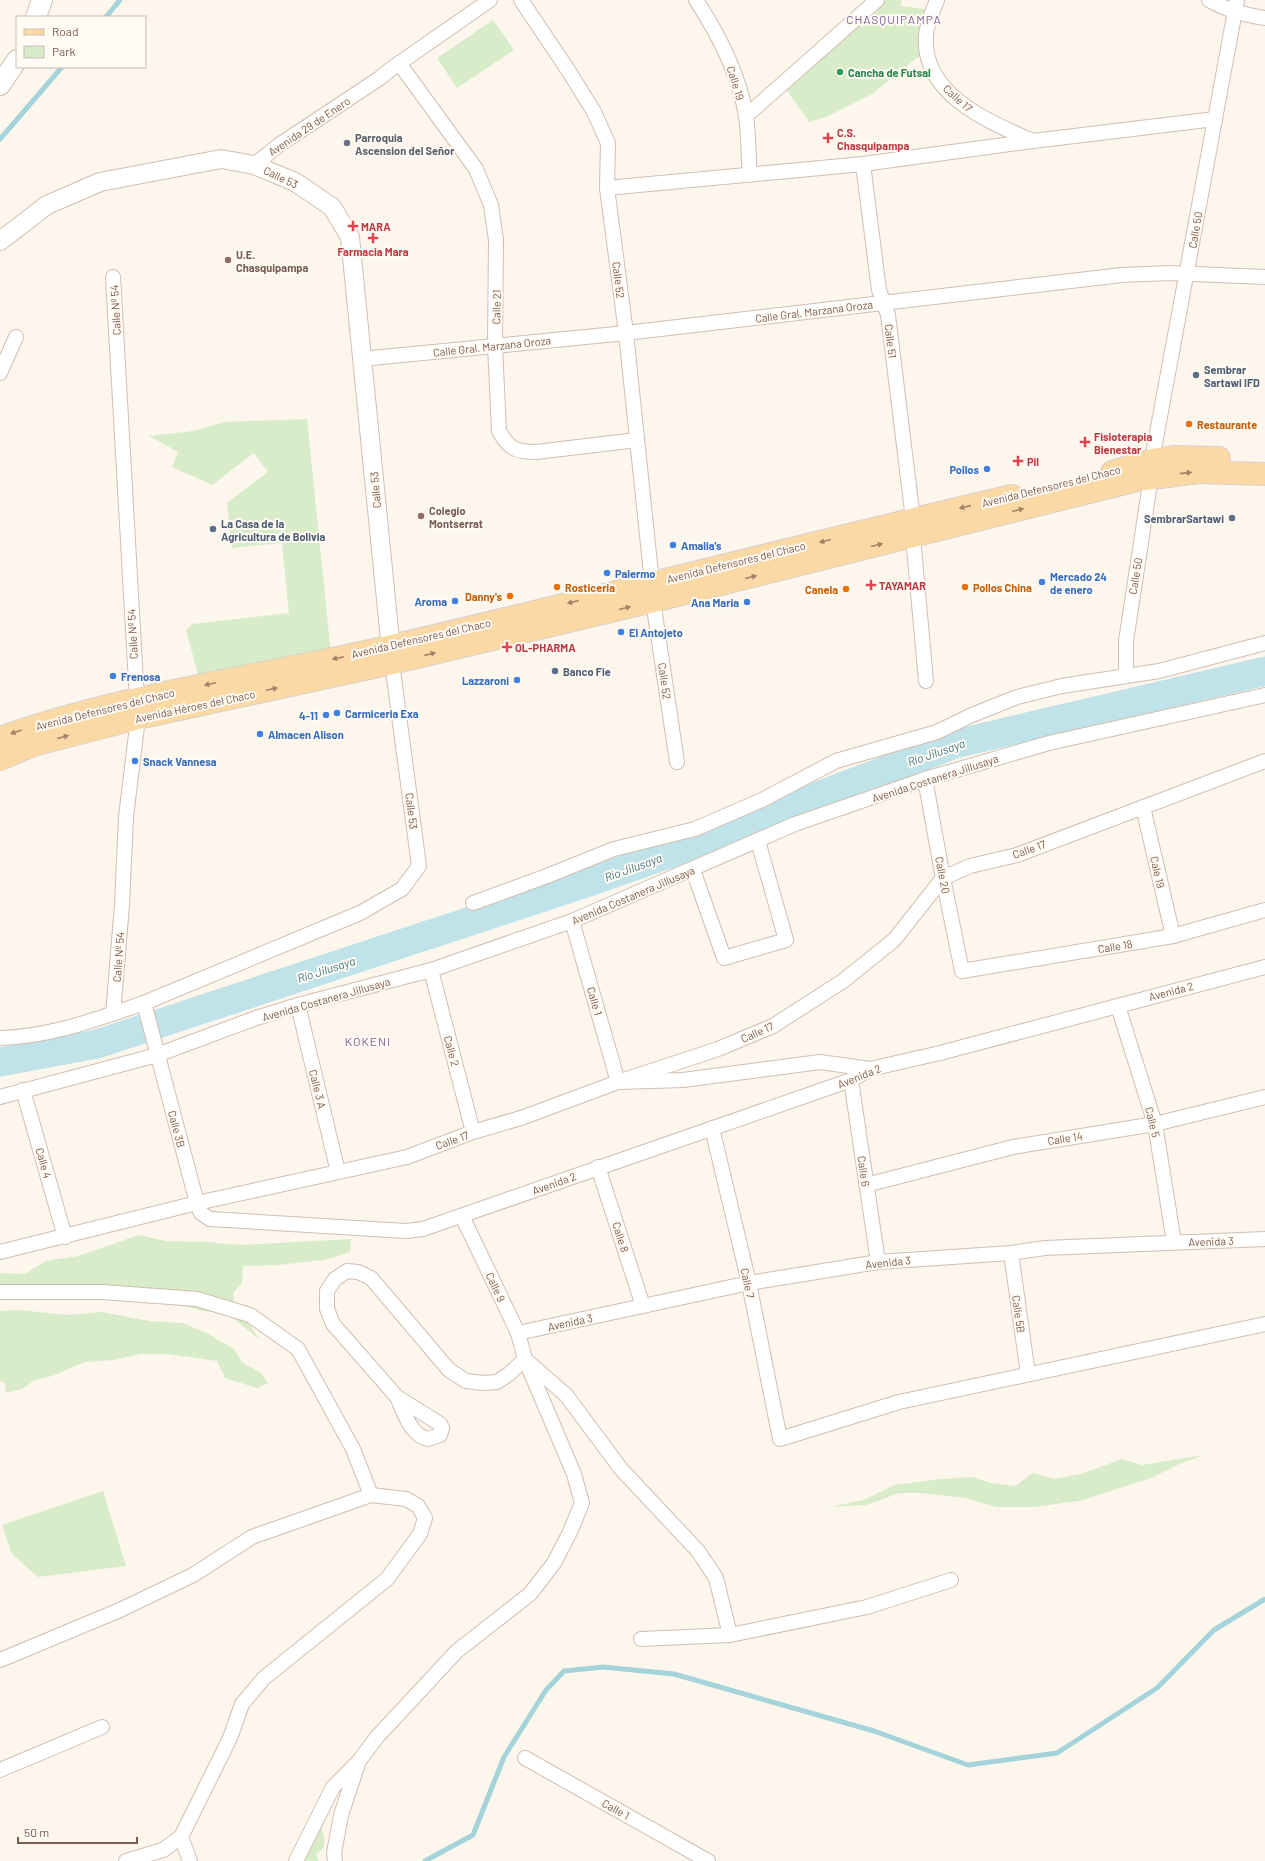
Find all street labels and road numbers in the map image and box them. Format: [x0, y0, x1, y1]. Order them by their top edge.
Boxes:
street label: Calle 19 [725, 64, 747, 102]
street label: Calle 17 [941, 82, 975, 114]
street label: Avenida 29 de Enero [266, 94, 352, 158]
street label: Calle 53 [262, 163, 300, 191]
street label: Calle 50 [1185, 211, 1205, 249]
street label: Calle 52 [610, 261, 628, 299]
street label: Calle Nº 54 [107, 284, 123, 336]
street label: Calle 21 [489, 289, 503, 325]
street label: Calle Gral. Marzana Oroza [754, 297, 874, 325]
street label: Calle 51 [882, 323, 900, 359]
street label: Calle Gral. Marzana Oroza [432, 333, 552, 359]
street label: Avenida Defensores del Chaco [980, 462, 1122, 510]
street label: Calle 53 [367, 471, 383, 509]
street label: Avenida Defensores del Chaco [665, 538, 807, 586]
street label: Calle 50 [1126, 557, 1144, 595]
street label: Calle Nº 54 [124, 608, 140, 660]
street label: Avenida Defensores del Chaco [350, 616, 492, 660]
street label: Calle 52 [656, 662, 674, 700]
street label: Avenida Defensores del Chaco [34, 685, 176, 733]
street label: Avenida Héroes del Chaco [134, 687, 256, 725]
street label: Avenida Costanera Jillusaya [870, 751, 1000, 805]
street label: Calle 53 [403, 792, 421, 830]
street label: Calle 17 [1011, 837, 1047, 861]
street label: Calle 20 [933, 855, 953, 895]
street label: Cale 19 [1148, 855, 1168, 890]
street label: Avenida Costanera Jillusaya [569, 863, 697, 927]
street label: Calle Nº 54 [110, 931, 126, 983]
street label: Calle 18 [1097, 937, 1134, 955]
street label: Avenida Costanera Jillusaya [261, 974, 391, 1024]
street label: Avenida 2 [1147, 979, 1195, 1003]
street label: Calle 1 [585, 985, 605, 1017]
street label: Calle 17 [739, 1019, 775, 1045]
street label: Calle 2 [442, 1034, 462, 1068]
street label: Avenida 2 [835, 1061, 883, 1091]
street label: Calle 3 A [307, 1068, 329, 1110]
street label: Calle 5 [1143, 1105, 1163, 1139]
street label: Calle 3B [166, 1109, 188, 1149]
street label: Calle 17 [434, 1128, 470, 1152]
street label: Calle 14 [1047, 1129, 1083, 1147]
street label: Calle 4 [33, 1146, 55, 1180]
street label: Calle 6 [855, 1155, 873, 1188]
street label: Avenida 2 [530, 1169, 578, 1197]
street label: Calle 8 [610, 1220, 632, 1254]
street label: Avenida 3 [1188, 1234, 1234, 1248]
street label: Avenida 3 [865, 1253, 911, 1271]
street label: Calle 7 [738, 1267, 758, 1299]
street label: Calle 9 [484, 1270, 509, 1304]
street label: Calle 5B [1010, 1294, 1028, 1334]
street label: Avenida 3 [546, 1311, 594, 1333]
street label: Calle 1 [600, 1796, 632, 1822]

